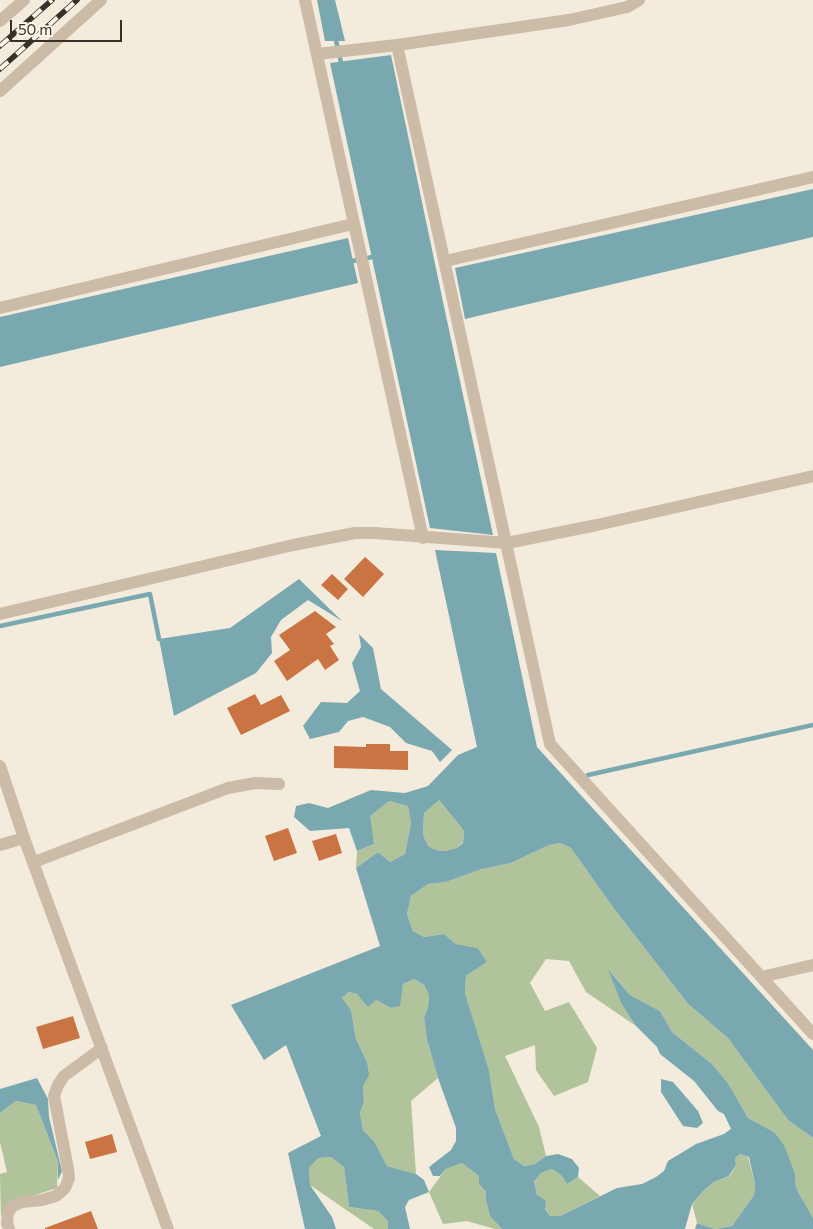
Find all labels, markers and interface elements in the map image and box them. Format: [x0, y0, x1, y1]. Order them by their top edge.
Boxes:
scale bar [12, 10, 125, 42]
text: 50 m [18, 20, 52, 38]

